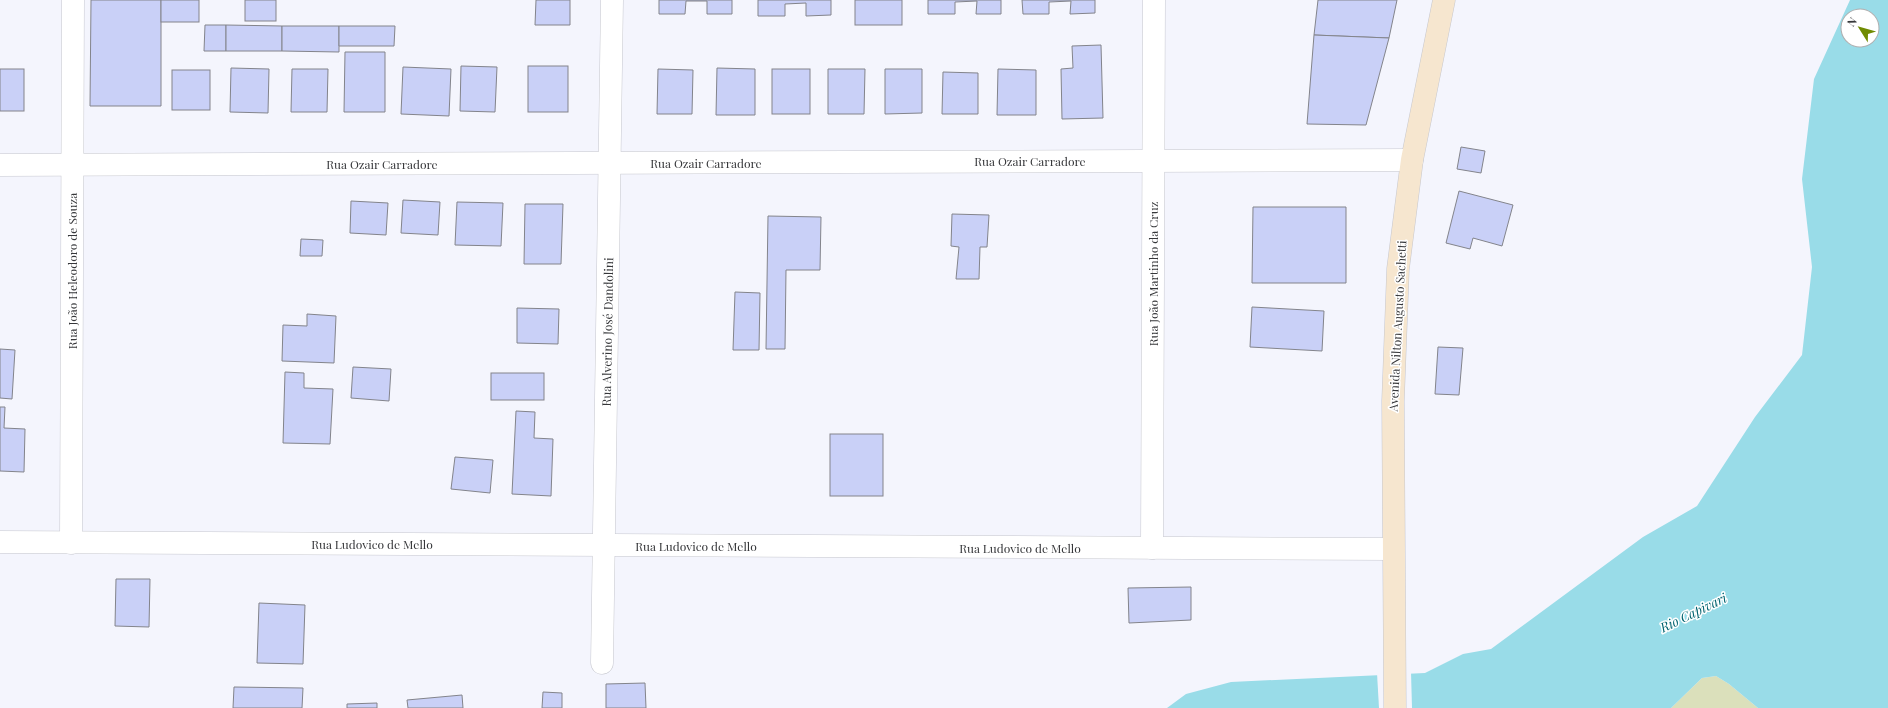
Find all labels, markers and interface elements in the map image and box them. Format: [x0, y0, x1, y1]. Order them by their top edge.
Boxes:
north arrow [1840, 8, 1880, 48]
text: N [1843, 14, 1860, 29]
street label: Rua Ozair Carradore [974, 153, 1086, 169]
street label: Rua Ozair Carradore [650, 155, 762, 171]
street label: Rua Ozair Carradore [326, 156, 438, 172]
street label: Rua João Heleodoro de Souza [64, 193, 80, 349]
street label: Rua João Martinho da Cruz [1145, 201, 1161, 346]
street label: Avenida Nilton Augusto Sachetti [1384, 240, 1409, 413]
street label: Rua Alverino José Dandolini [598, 257, 616, 407]
street label: Rua Ludovico de Mello [311, 536, 433, 552]
street label: Rua Ludovico de Mello [635, 538, 757, 554]
street label: Rua Ludovico de Mello [959, 540, 1081, 556]
water label: Rio Capivari [1656, 588, 1730, 636]

